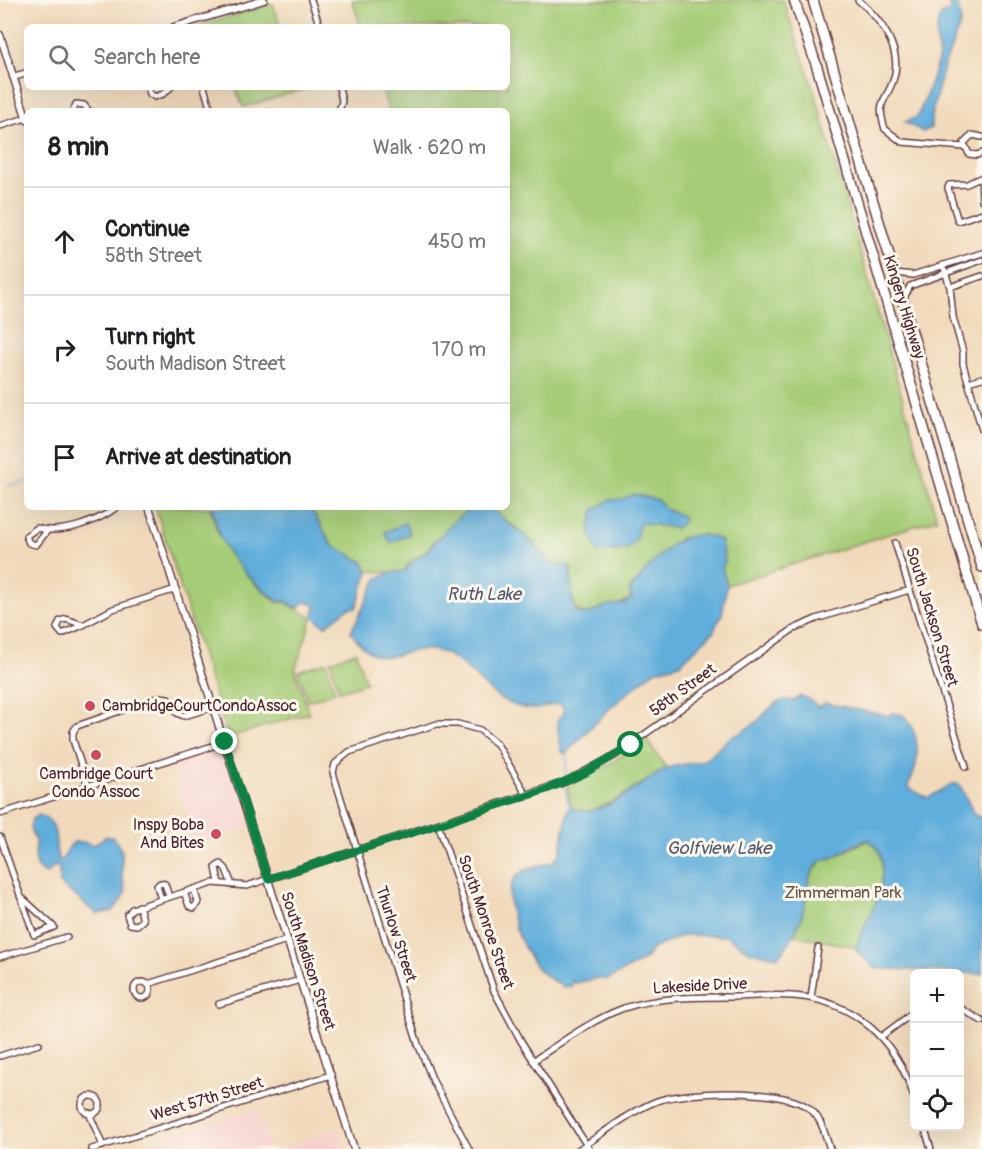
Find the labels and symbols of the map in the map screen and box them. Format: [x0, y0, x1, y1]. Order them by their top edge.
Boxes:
street label: Kingery Highway [879, 253, 929, 361]
street label: South Jackson Street [901, 545, 963, 690]
water label: Ruth Lake [447, 583, 523, 606]
street label: 58th Street [646, 659, 721, 721]
place label: CambridgeCourtCondoAssoc [102, 696, 297, 716]
marker: CambridgeCourtCondoAssoc [83, 699, 97, 713]
route end [211, 728, 237, 754]
route start [617, 731, 643, 757]
marker: Cambridge Court Condo Assoc [89, 748, 103, 762]
place label: Cambridge Court Condo Assoc [39, 764, 153, 802]
place label: Inspy Boba And Bites [133, 815, 204, 853]
marker: Inspy Boba And Bites [209, 827, 223, 841]
water label: Golfview Lake [667, 837, 773, 860]
street label: South Monroe Street [454, 852, 519, 992]
street label: Thurlow Street [371, 883, 421, 985]
park label: Zimmerman Park [784, 883, 902, 903]
street label: South Madison Street [276, 889, 340, 1033]
street label: Lakeside Drive [652, 974, 748, 998]
street label: West 57th Street [148, 1072, 266, 1126]

